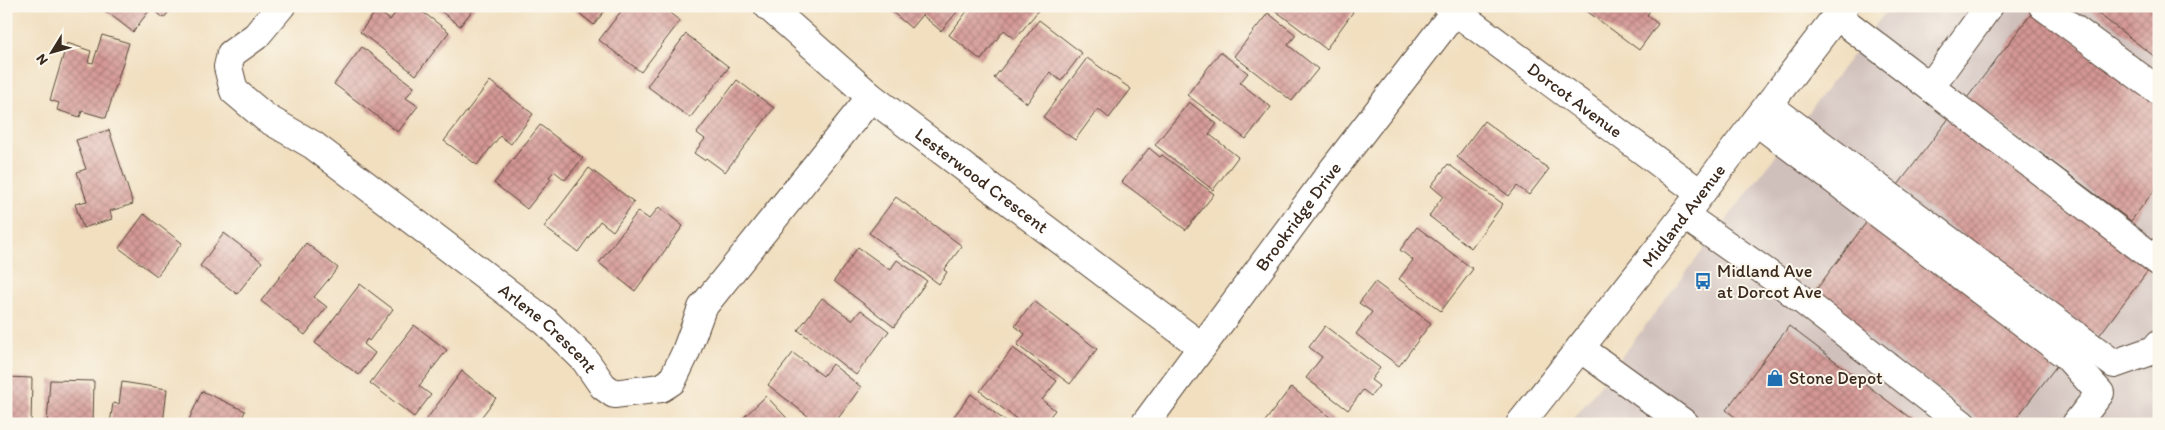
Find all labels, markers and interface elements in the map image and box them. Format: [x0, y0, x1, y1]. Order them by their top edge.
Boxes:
north arrow [28, 28, 78, 78]
text: N [32, 51, 52, 68]
street label: Dorcot Avenue [1523, 58, 1627, 143]
street label: Lesterwood Crescent [910, 123, 1053, 238]
street label: Brookridge Drive [1251, 157, 1346, 276]
street label: Midland Avenue [1637, 160, 1730, 272]
place label: Midland Ave at Dorcot Ave [1717, 260, 1822, 303]
bus stop icon: Midland Ave at Dorcot Ave [1693, 271, 1713, 291]
street label: Arlene Crescent [494, 279, 602, 377]
place label: Stone Depot [1789, 367, 1883, 389]
shop icon: Stone Depot [1765, 368, 1785, 388]

